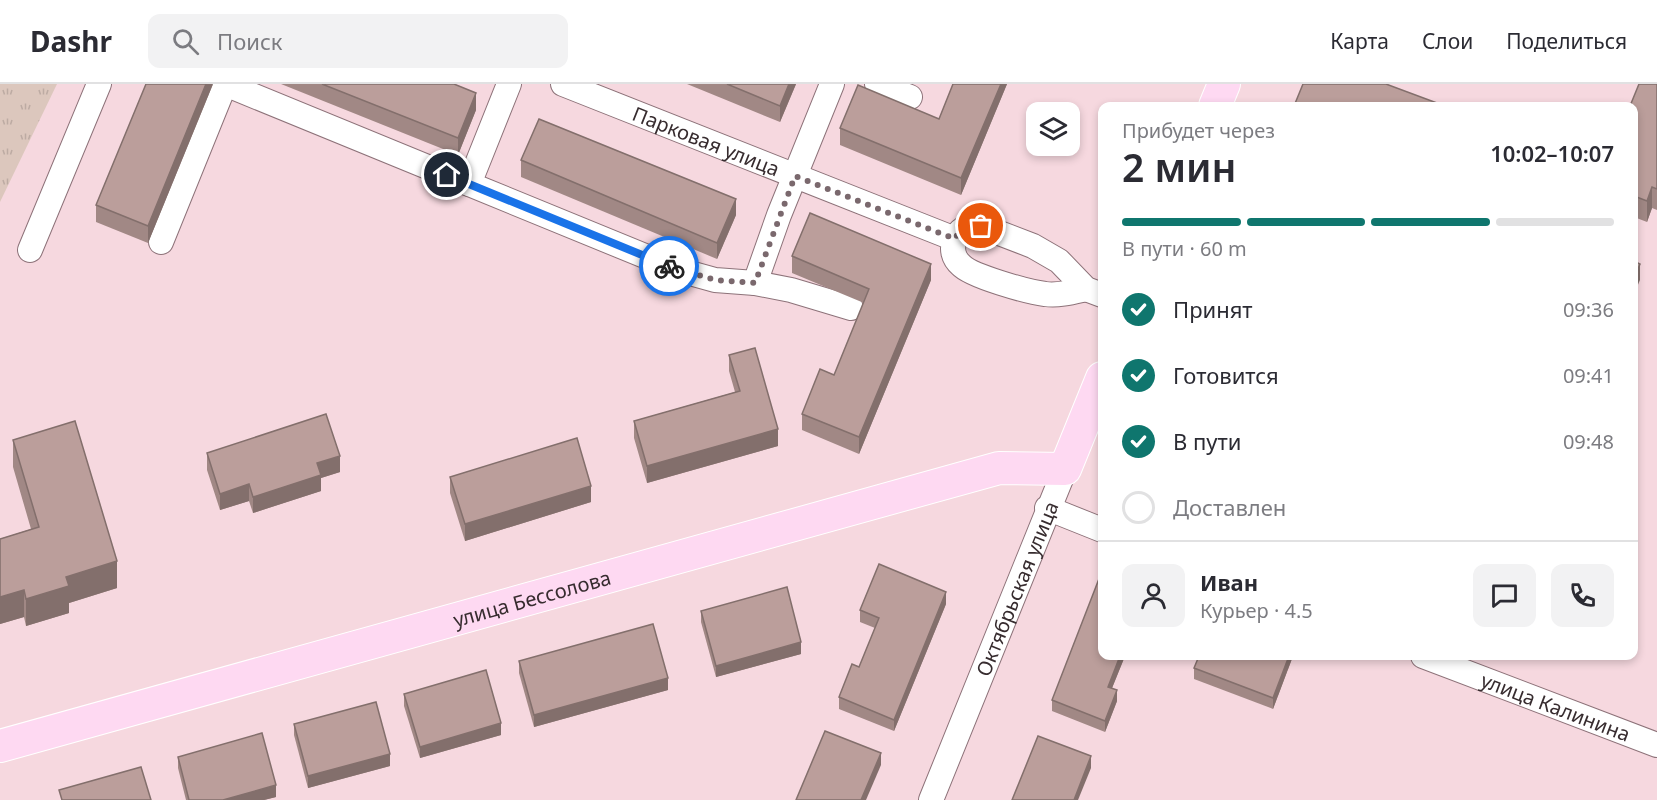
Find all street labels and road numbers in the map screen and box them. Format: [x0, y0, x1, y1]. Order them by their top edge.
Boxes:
street label: Парковая улица [629, 99, 784, 182]
street label: Октябрьская улица [969, 497, 1064, 680]
street label: улица Бессолова [450, 563, 614, 633]
street label: улица Калинина [1477, 666, 1634, 747]

